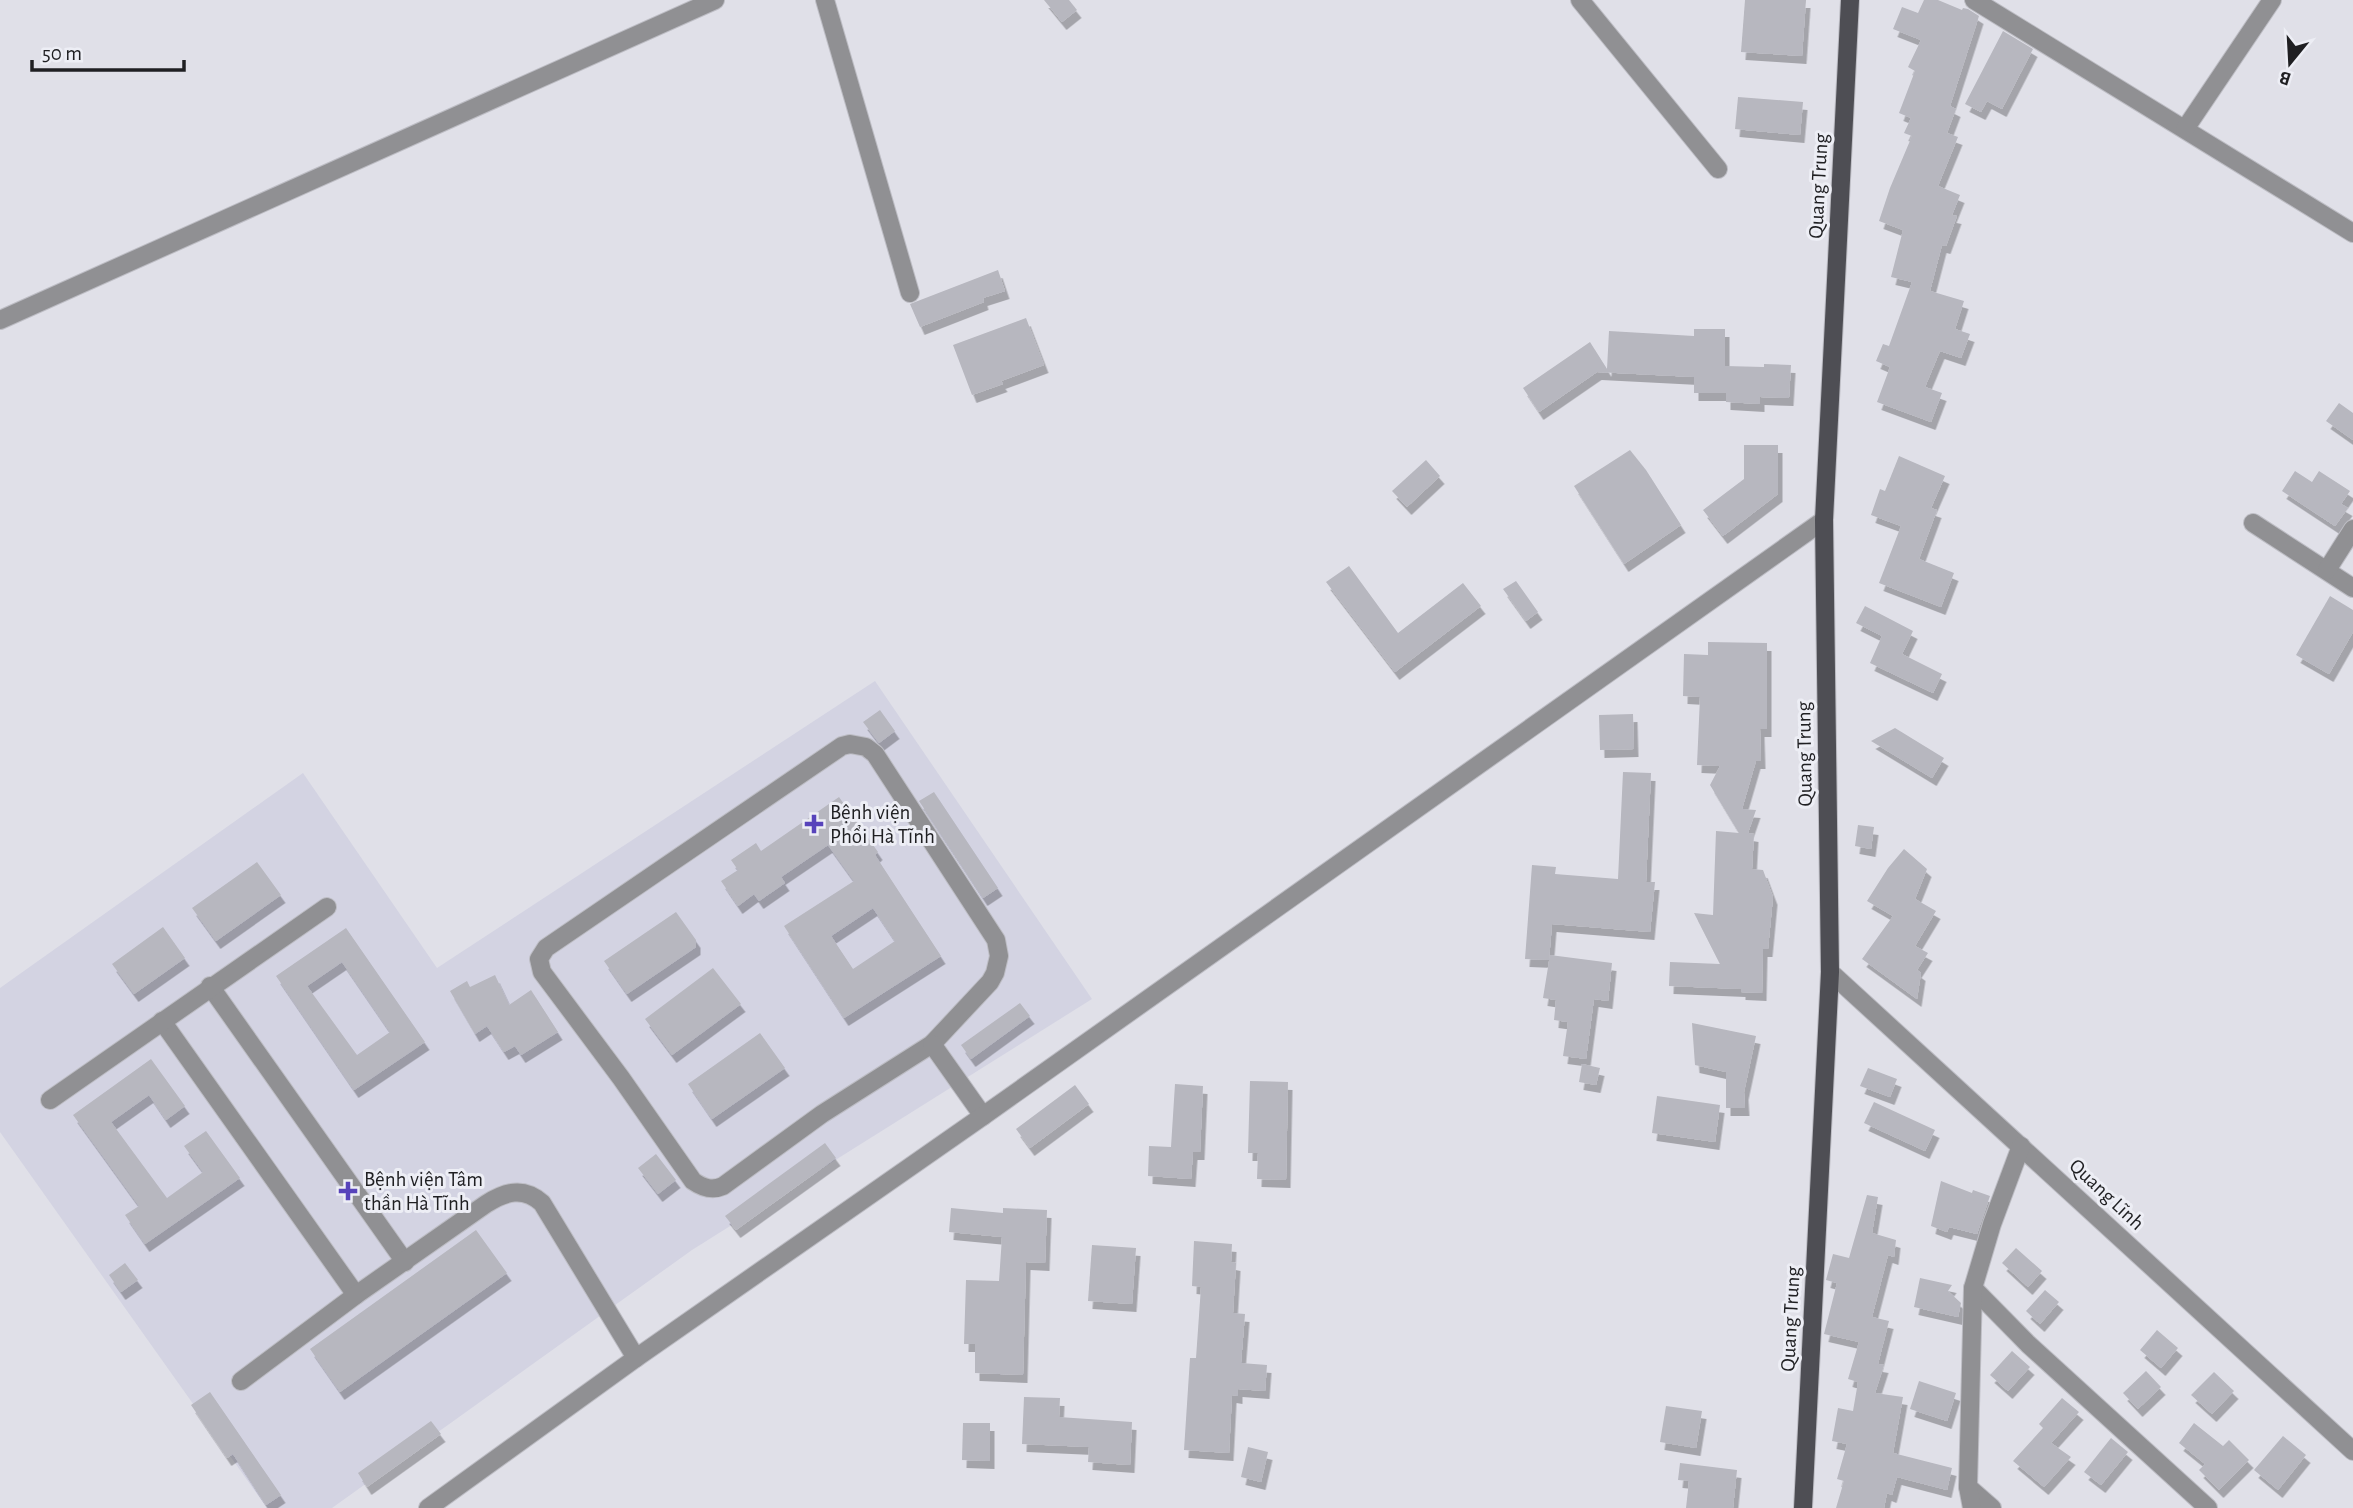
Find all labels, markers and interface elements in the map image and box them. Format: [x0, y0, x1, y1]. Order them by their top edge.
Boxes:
scale bar [32, 28, 184, 72]
north arrow [2255, 28, 2325, 98]
text: 50 m [42, 43, 82, 64]
text: B [2277, 67, 2293, 88]
street label: Quang Trung [1805, 132, 1832, 239]
street label: Quang Trung [1793, 700, 1816, 807]
place label: Bệnh viện Phổi Hà Tĩnh [830, 802, 935, 847]
marker: Bệnh viện Phổi Hà Tĩnh [804, 814, 824, 834]
street label: Quang Lĩnh [2065, 1155, 2148, 1234]
place label: Bệnh viện Tâm thần Hà Tĩnh [364, 1169, 483, 1214]
marker: Bệnh viện Tâm thần Hà Tĩnh [338, 1181, 358, 1201]
street label: Quang Trung [1777, 1265, 1804, 1372]

